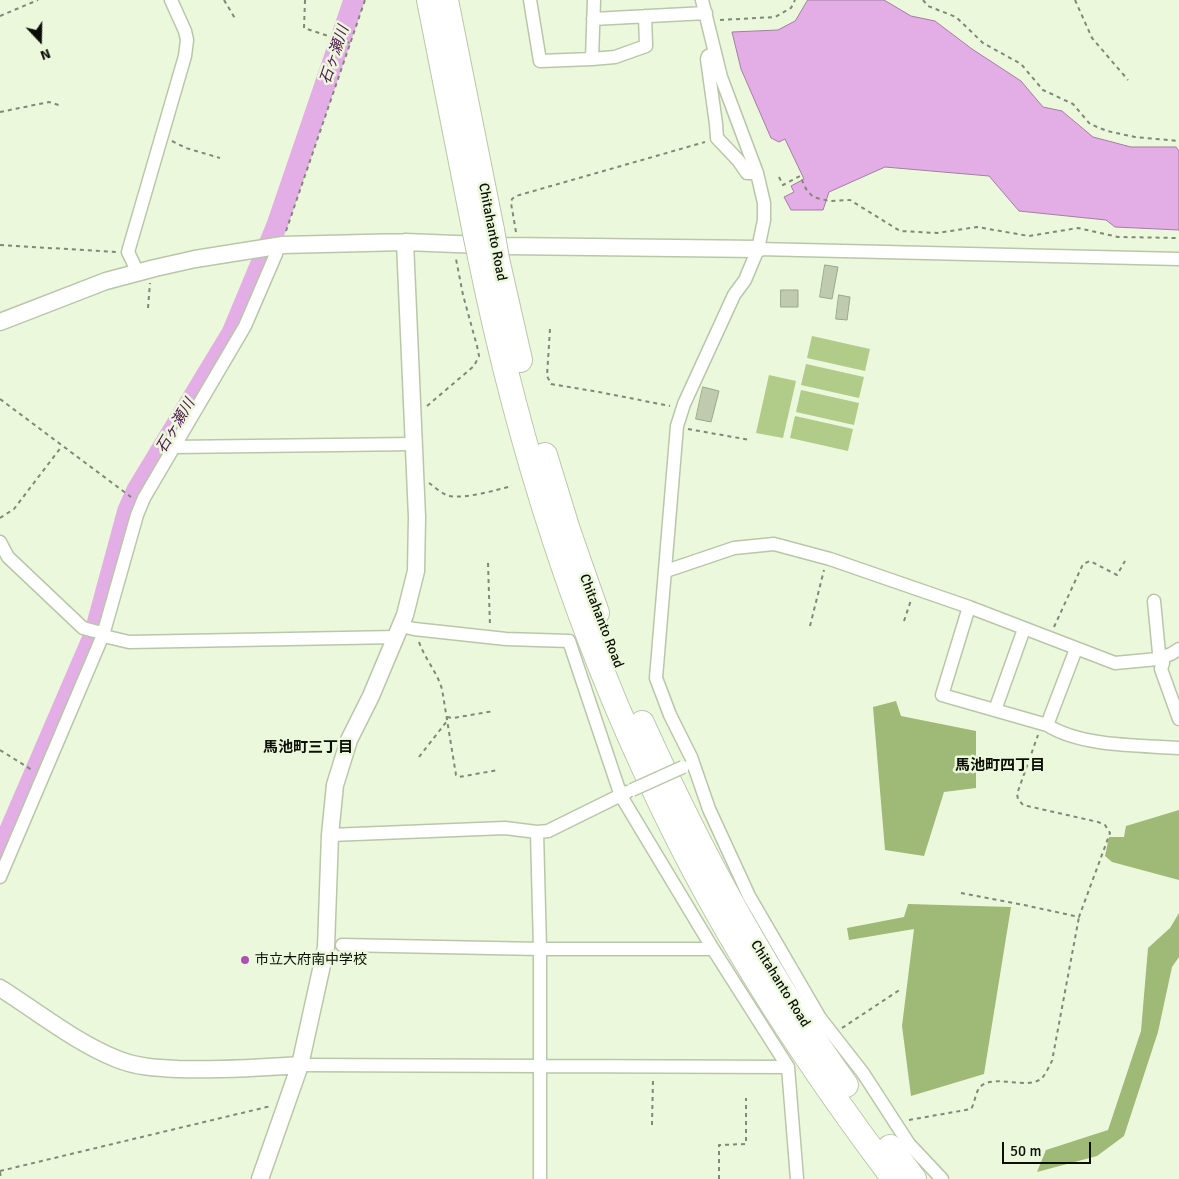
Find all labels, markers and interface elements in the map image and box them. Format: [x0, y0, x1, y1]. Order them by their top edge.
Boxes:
north arrow [15, 15, 65, 65]
water label: 石ヶ瀬川 [317, 24, 353, 86]
text: N [38, 45, 53, 64]
street label: Chitahanto Road [474, 182, 510, 282]
water label: 石ヶ瀬川 [153, 396, 199, 456]
street label: Chitahanto Road [575, 572, 627, 670]
district label: 馬池町三丁目 [263, 739, 353, 757]
district label: 馬池町四丁目 [955, 757, 1045, 775]
street label: Chitahanto Road [747, 937, 813, 1031]
place label: 市立大府南中学校 [255, 952, 367, 968]
marker: 市立大府南中学校 [239, 954, 251, 966]
scale bar [1004, 1132, 1093, 1164]
text: 50 m [1010, 1142, 1041, 1160]

